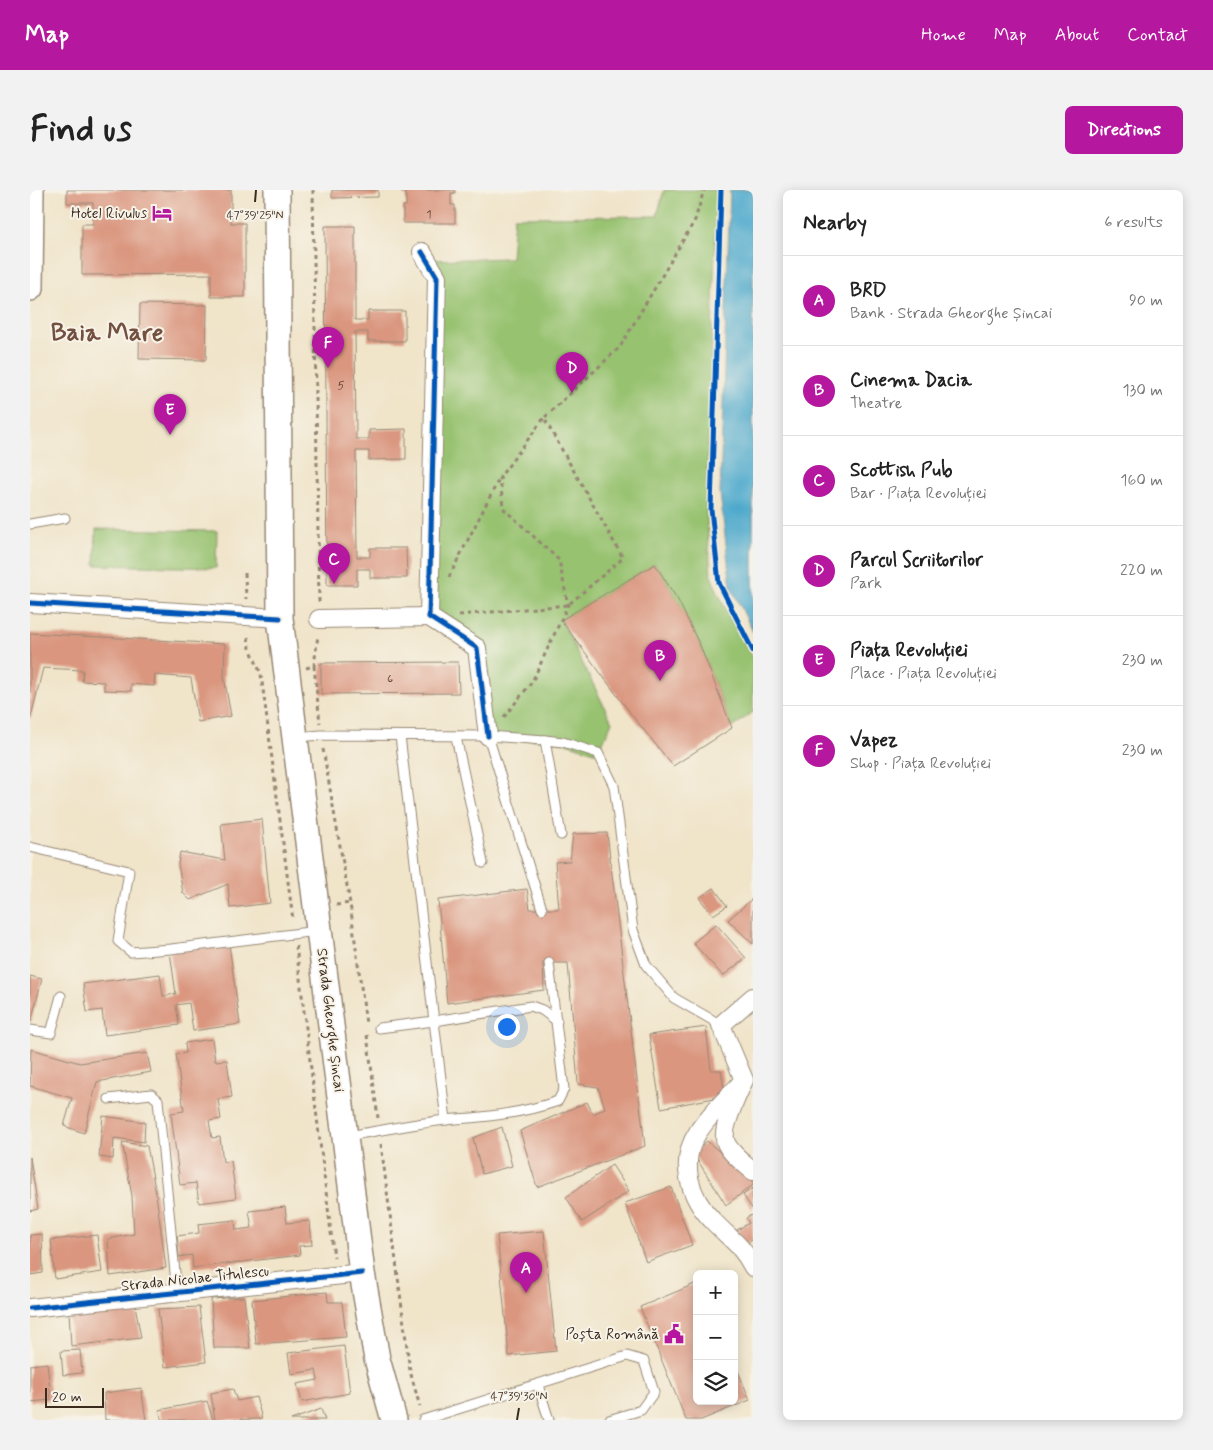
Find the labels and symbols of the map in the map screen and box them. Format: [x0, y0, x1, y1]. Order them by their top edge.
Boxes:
hotel icon: Hotel Rivulus [151, 202, 173, 224]
place label: Hotel Rivulus [71, 204, 147, 224]
house number: 1 [426, 207, 432, 223]
text: 47°39'25"N [227, 208, 283, 224]
district label: Baia Mare [51, 317, 163, 350]
pin: F [312, 327, 344, 368]
pin: D [556, 352, 588, 393]
house number: 5 [337, 378, 345, 394]
pin: E [154, 394, 186, 435]
pin: C [318, 543, 350, 584]
pin: B [644, 640, 676, 681]
house number: 6 [387, 671, 393, 687]
street label: Strada Gheorghe Șincai [310, 947, 349, 1093]
your location [494, 1014, 520, 1040]
pin: A [510, 1252, 542, 1293]
street label: Strada Nicolae Titulescu [120, 1261, 270, 1297]
public building icon: Poșta Română [663, 1323, 685, 1345]
place label: Poșta Română [565, 1325, 659, 1345]
scale bar [45, 1385, 104, 1408]
text: 47°39'30"N [491, 1389, 547, 1405]

